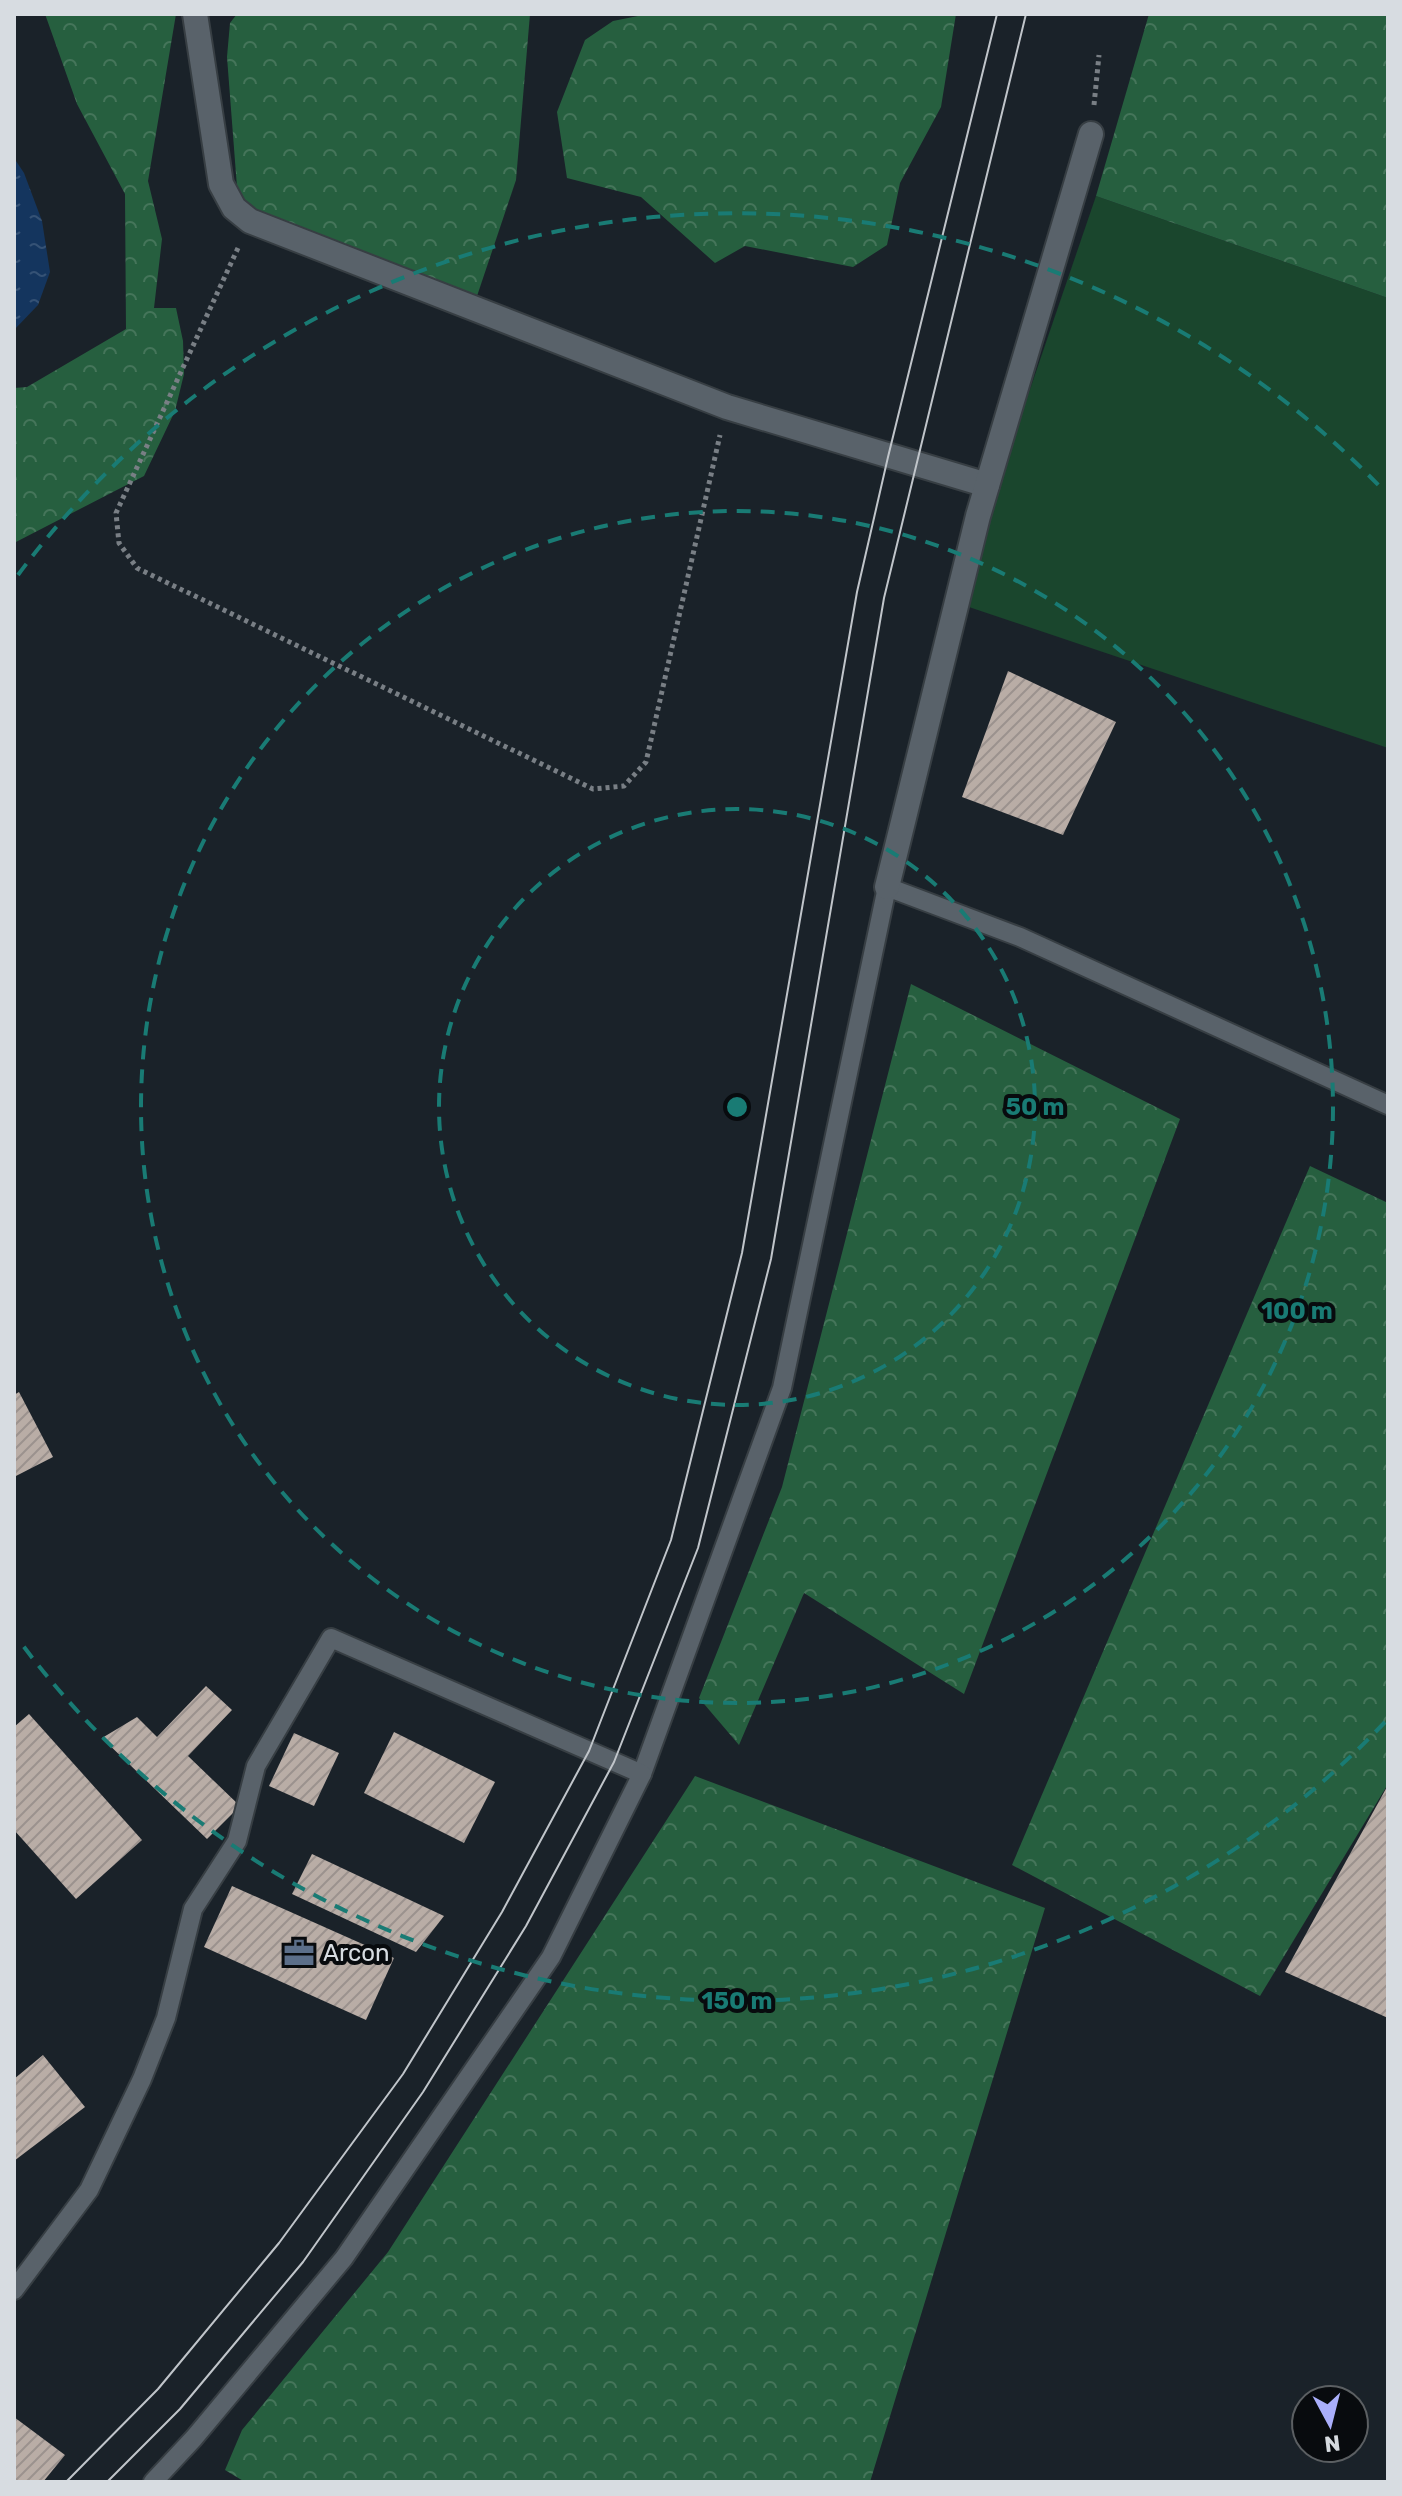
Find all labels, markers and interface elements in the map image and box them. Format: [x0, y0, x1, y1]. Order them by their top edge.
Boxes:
centre of rings [723, 1093, 751, 1121]
text: 50 m [1006, 1093, 1064, 1121]
text: 100 m [1261, 1297, 1333, 1325]
office icon: Arcon [282, 1936, 316, 1970]
place label: Arcon [323, 1939, 390, 1967]
text: 150 m [702, 1987, 772, 2015]
north arrow [1290, 2384, 1370, 2464]
text: N [1323, 2429, 1342, 2458]

